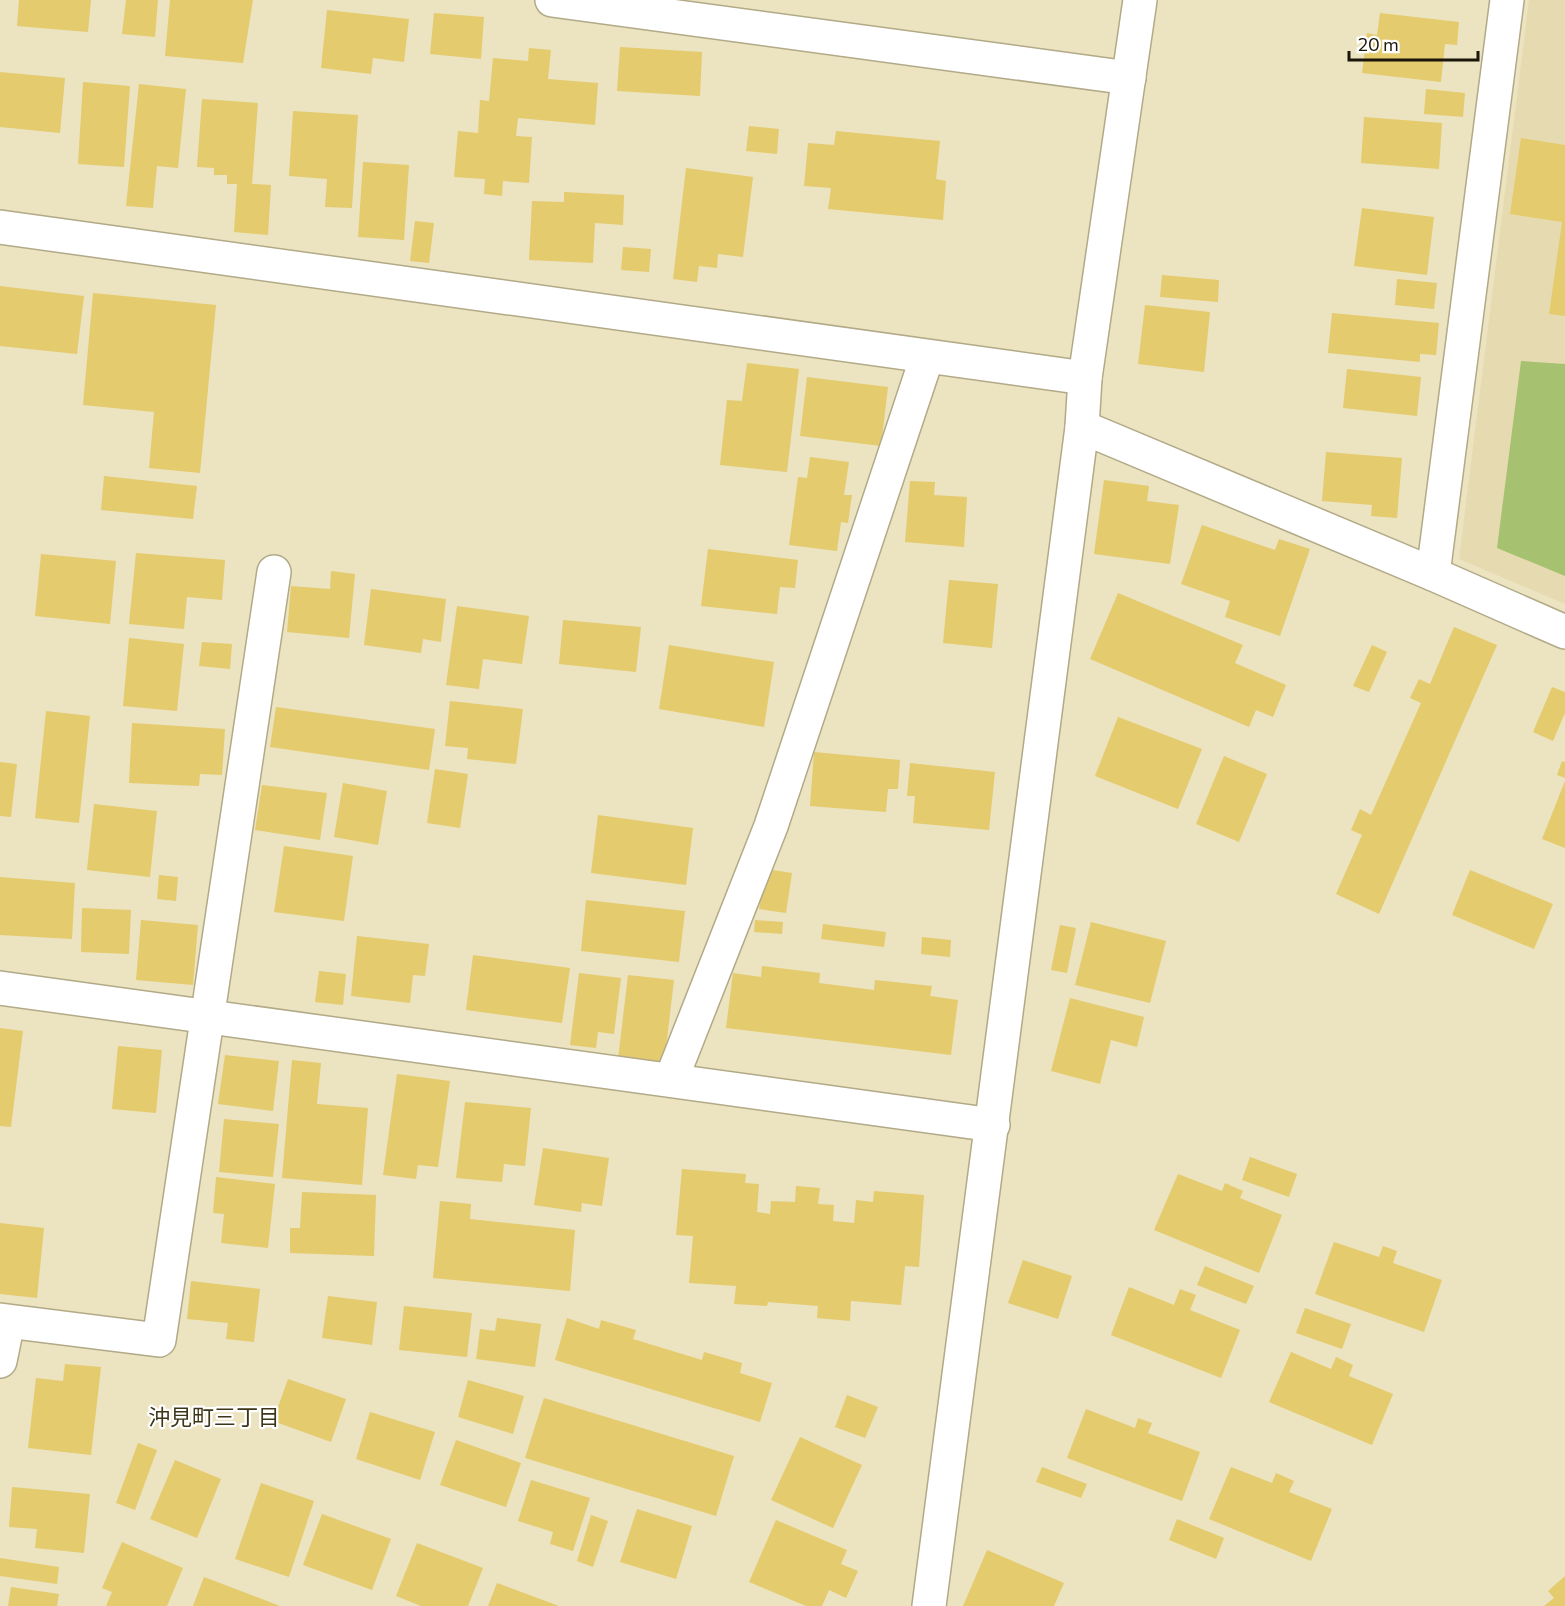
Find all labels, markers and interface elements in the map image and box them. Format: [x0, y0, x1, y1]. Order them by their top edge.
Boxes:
scale bar [1349, 24, 1478, 62]
text: 20 m [1358, 33, 1399, 55]
district label: 沖見町三丁目 [148, 1403, 280, 1430]

